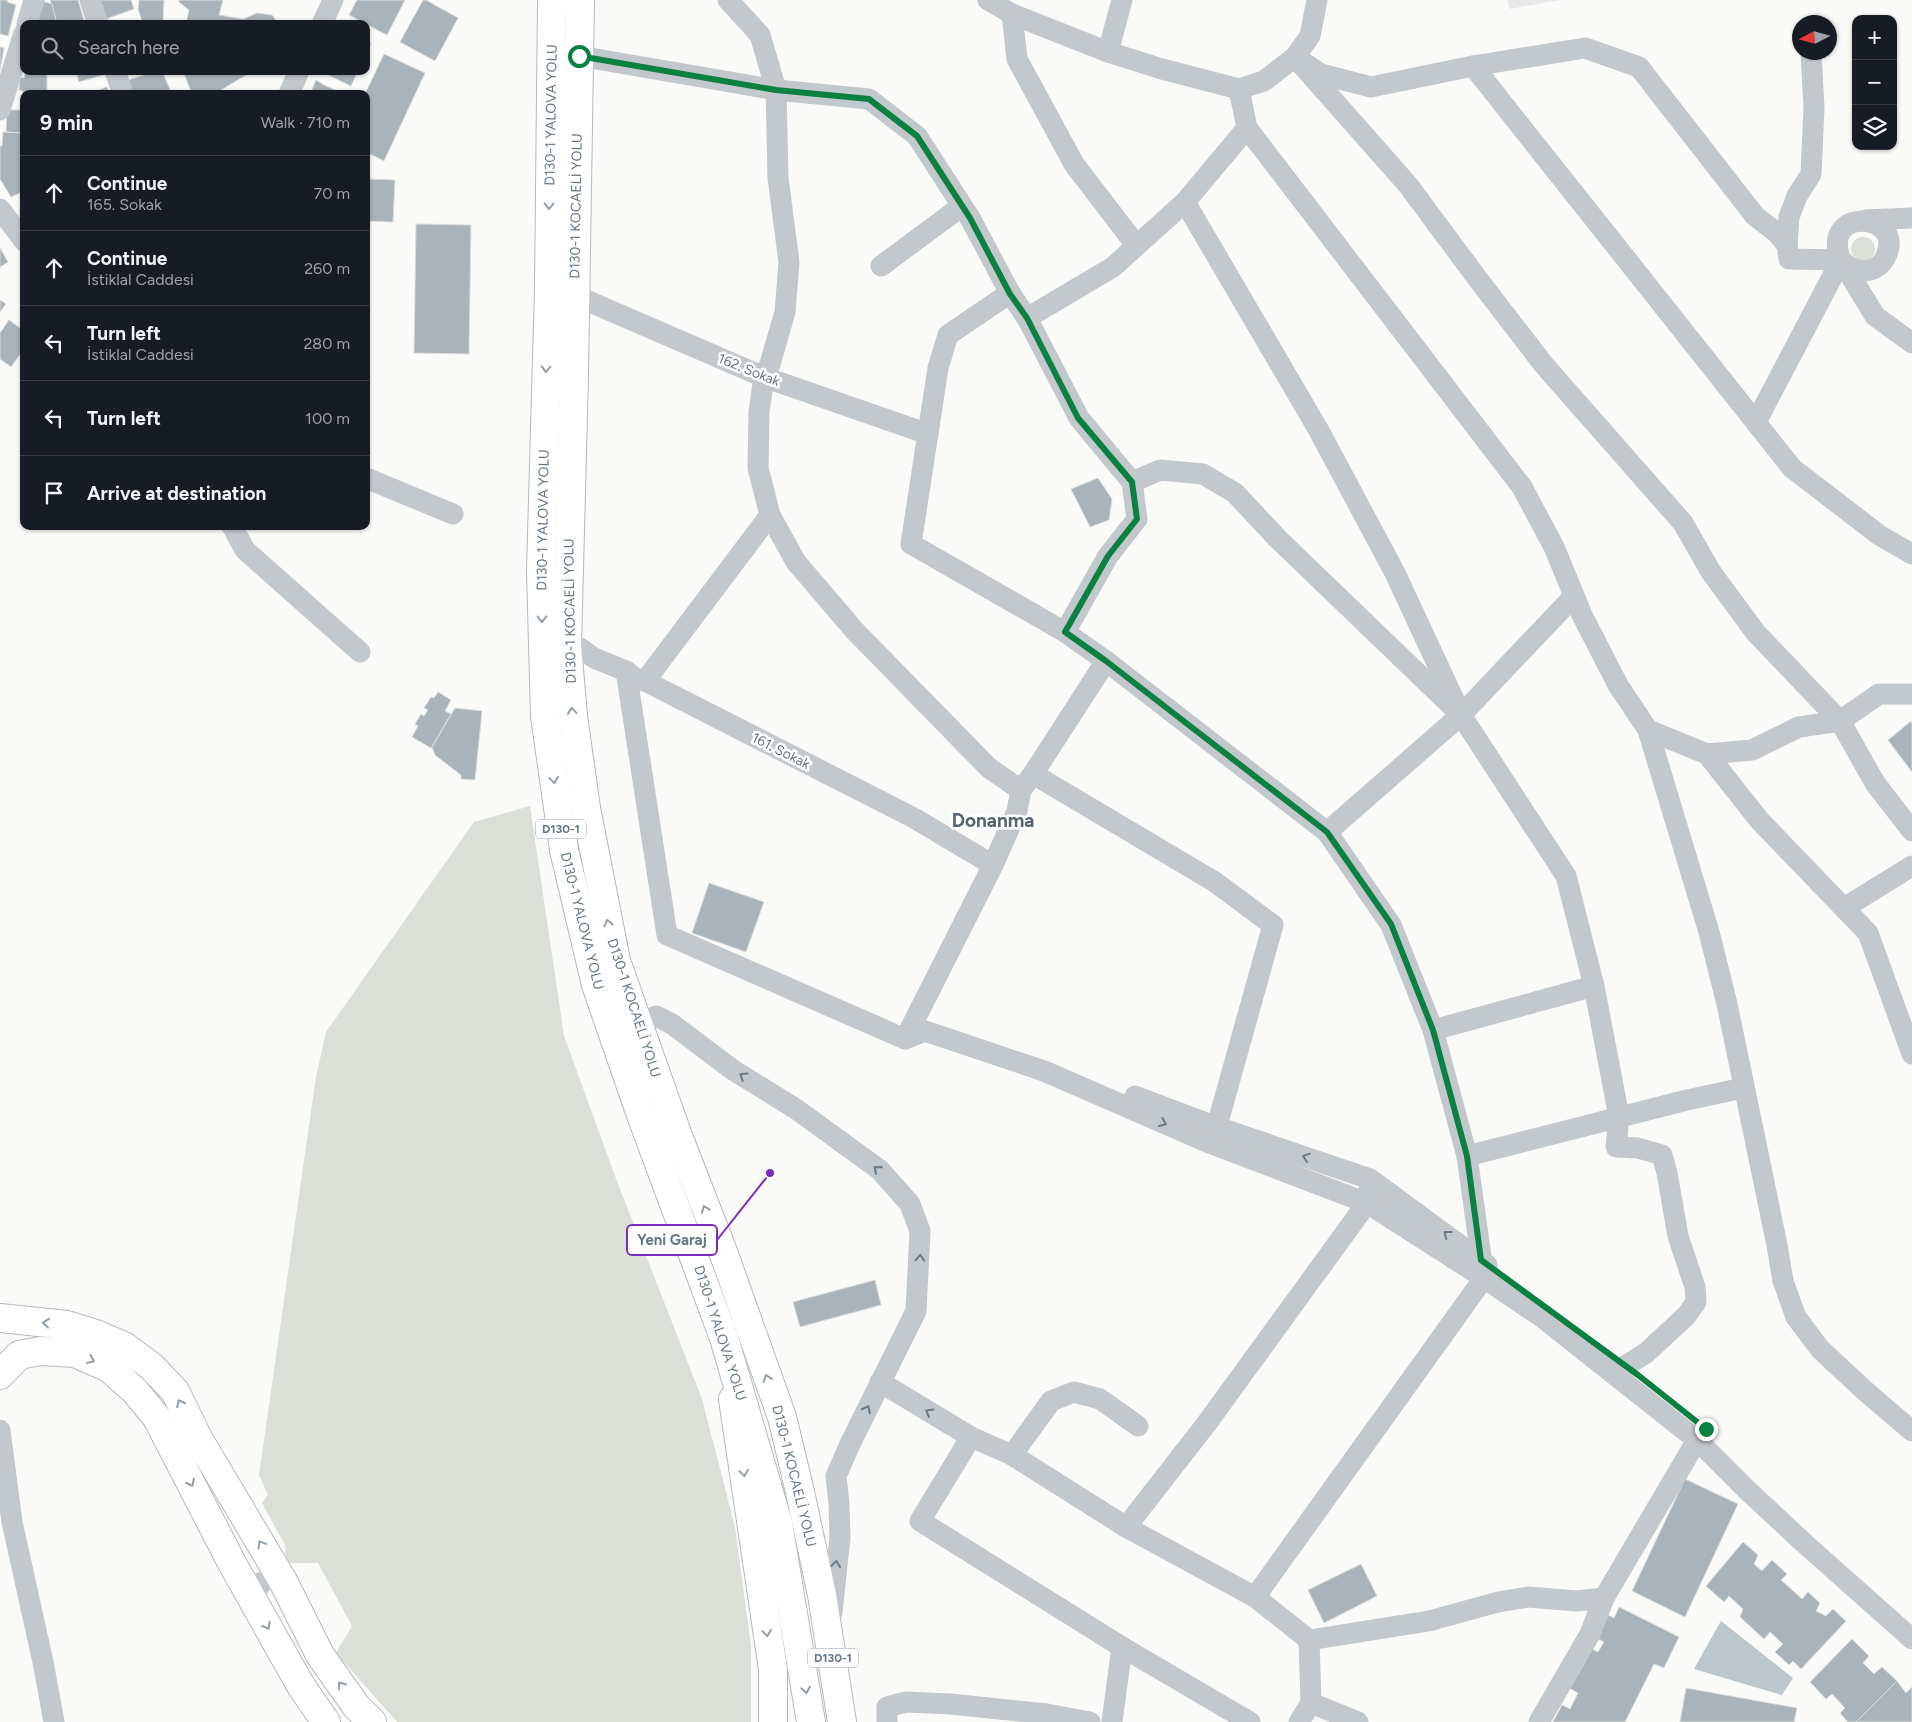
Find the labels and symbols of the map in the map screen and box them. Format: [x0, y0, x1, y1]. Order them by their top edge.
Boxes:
north arrow [1792, 15, 1837, 60]
street label: D130-1 YALOVA YOLU [541, 44, 561, 186]
route start [568, 45, 591, 68]
street label: D130-1 KOCAELİ YOLU [566, 133, 586, 279]
one-way arrow [544, 202, 554, 210]
street label: 162. Sokak [716, 350, 783, 390]
one-way arrow [541, 365, 552, 373]
street label: D130-1 YALOVA YOLU [533, 449, 553, 591]
street label: D130-1 KOCAELİ YOLU [560, 538, 580, 684]
one-way arrow [537, 615, 547, 623]
one-way arrow [567, 707, 578, 715]
street label: 161. Sokak [749, 729, 813, 773]
one-way arrow [548, 777, 559, 785]
district label: Donanma [952, 809, 1034, 832]
road number: D130-1 [536, 820, 586, 839]
street label: D130-1 YALOVA YOLU [557, 850, 607, 992]
one-way arrow [603, 918, 614, 927]
street label: D130-1 KOCAELİ YOLU [603, 936, 665, 1080]
one-way arrow [740, 1073, 749, 1083]
one-way arrow [1158, 1117, 1167, 1128]
one-way arrow [1302, 1153, 1310, 1163]
one-way arrow [874, 1165, 883, 1174]
one-way arrow [701, 1205, 712, 1214]
callout: Yeni Garaj [627, 1225, 717, 1255]
text: Yeni Garaj [637, 1231, 707, 1249]
one-way arrow [1444, 1231, 1453, 1239]
one-way arrow [914, 1254, 925, 1262]
street label: D130-1 YALOVA YOLU [690, 1263, 750, 1403]
one-way arrow [42, 1318, 50, 1329]
one-way arrow [86, 1354, 95, 1364]
one-way arrow [763, 1374, 773, 1383]
one-way arrow [176, 1399, 186, 1408]
street label: D130-1 KOCAELİ YOLU [768, 1403, 820, 1549]
one-way arrow [861, 1405, 871, 1414]
one-way arrow [926, 1408, 935, 1418]
route end [1695, 1418, 1718, 1441]
one-way arrow [738, 1468, 748, 1477]
one-way arrow [185, 1478, 195, 1487]
one-way arrow [257, 1540, 267, 1549]
one-way arrow [830, 1560, 841, 1568]
one-way arrow [261, 1621, 271, 1630]
one-way arrow [762, 1629, 772, 1638]
road number: D130-1 [808, 1649, 858, 1668]
one-way arrow [338, 1681, 347, 1691]
one-way arrow [800, 1686, 811, 1694]

